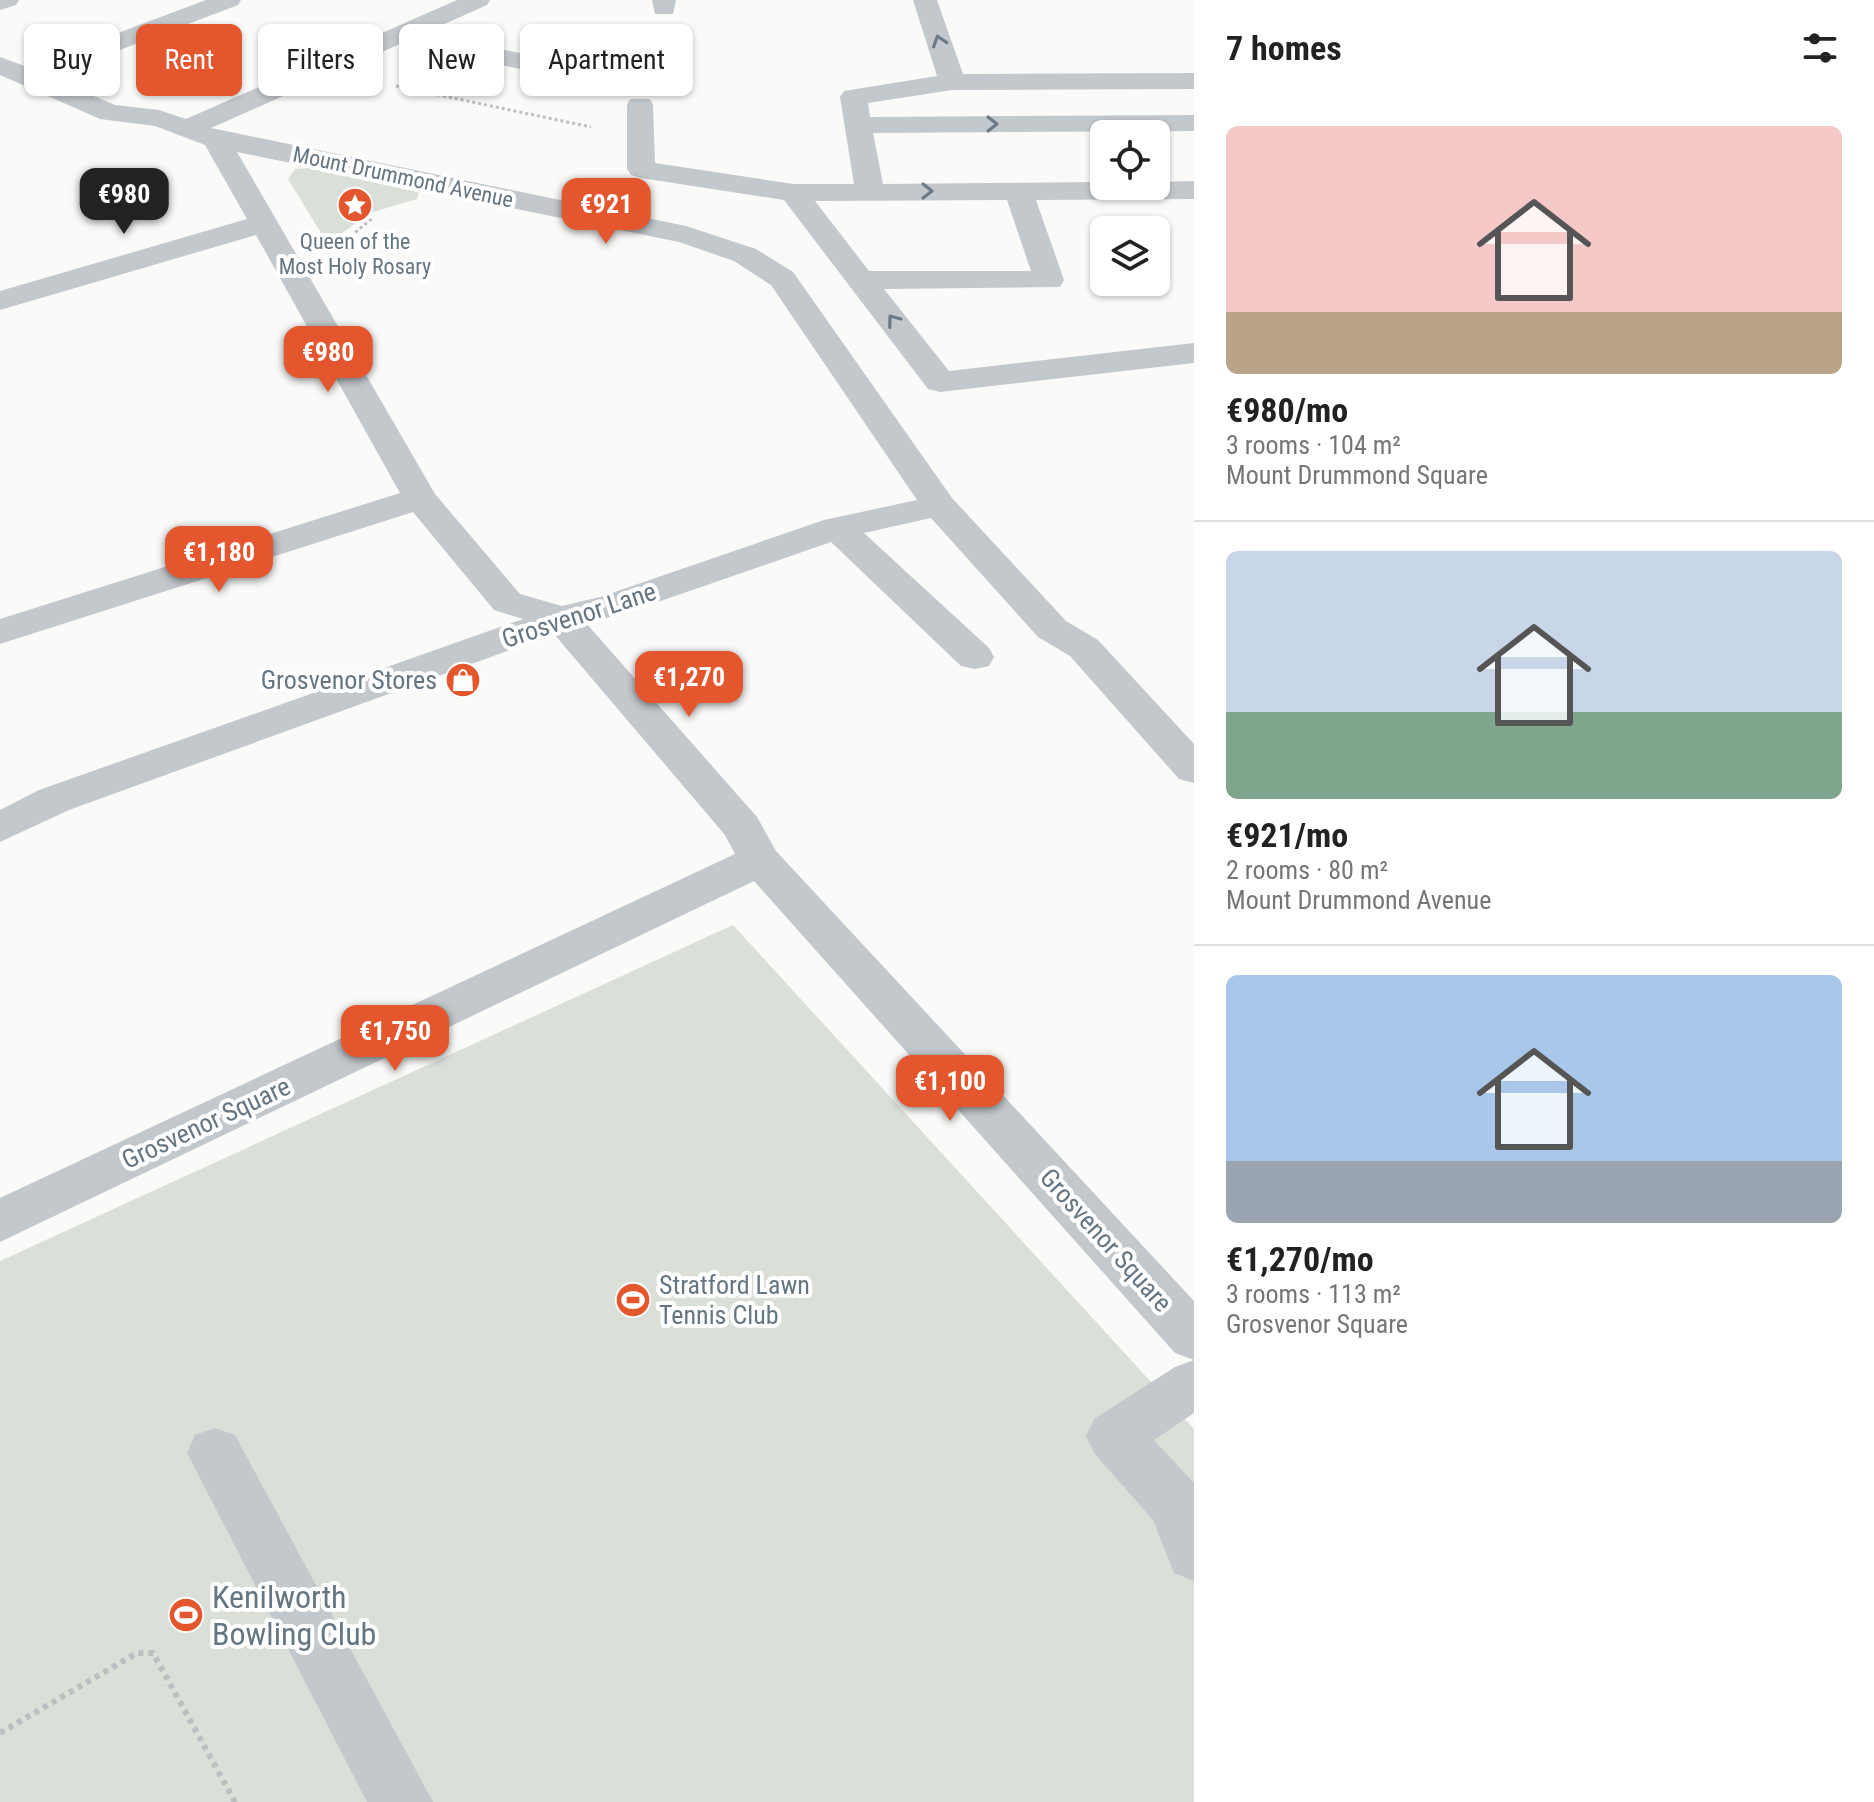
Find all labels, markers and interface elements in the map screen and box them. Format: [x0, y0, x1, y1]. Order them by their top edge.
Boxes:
chip: Buy [24, 24, 120, 96]
chip: Rent [136, 24, 242, 96]
chip: Filters [258, 24, 383, 96]
chip: New [399, 24, 504, 96]
chip: Apartment [520, 24, 693, 96]
icon: filters [1798, 26, 1842, 70]
text: 7 homes [1226, 28, 1342, 68]
one-way arrow [932, 35, 948, 49]
one-way arrow [986, 115, 999, 133]
map controls [1090, 120, 1170, 296]
button: locate [1090, 120, 1170, 200]
street label: Mount Drummond Avenue [291, 141, 515, 213]
pin: €980 [77, 168, 171, 236]
pin: €921 [559, 178, 653, 246]
icon: home [1462, 178, 1606, 322]
text: €980 [98, 179, 150, 209]
one-way arrow [921, 182, 934, 200]
place icon: Queen of the Most Holy Rosary [336, 186, 374, 224]
text: €921 [580, 189, 632, 219]
button: layers [1090, 216, 1170, 296]
place label: Queen of the Most Holy Rosary [279, 229, 431, 279]
one-way arrow [889, 314, 903, 329]
pin: €980 [281, 326, 375, 394]
text: €980 [302, 337, 354, 367]
text: €980/mo [1226, 390, 1348, 430]
text: 3 rooms · 104 m² [1226, 430, 1401, 460]
text: Mount Drummond Square [1226, 460, 1488, 490]
pin: €1,180 [154, 526, 284, 594]
text: €1,180 [183, 537, 255, 567]
street label: Grosvenor Lane [498, 576, 660, 654]
icon: home [1462, 603, 1606, 747]
pin: €1,270 [624, 651, 754, 719]
shop icon: Grosvenor Stores [444, 661, 482, 699]
text: €1,270 [653, 662, 725, 692]
place label: Grosvenor Stores [261, 665, 437, 695]
text: €921/mo [1226, 815, 1348, 855]
text: 2 rooms · 80 m² [1226, 855, 1388, 885]
text: Mount Drummond Avenue [1226, 885, 1491, 915]
pin: €1,750 [330, 1005, 460, 1073]
text: €1,750 [359, 1016, 431, 1046]
icon: home [1462, 1027, 1606, 1171]
pin: €1,100 [885, 1055, 1015, 1123]
text: €1,100 [914, 1066, 986, 1096]
street label: Grosvenor Square [117, 1071, 295, 1175]
street label: Grosvenor Square [1034, 1162, 1178, 1318]
text: €1,270/mo [1226, 1239, 1374, 1279]
place label: Stratford Lawn Tennis Club [659, 1270, 810, 1330]
text: 3 rooms · 113 m² [1226, 1279, 1401, 1309]
sports icon: Stratford Lawn Tennis Club [614, 1281, 652, 1319]
text: Grosvenor Square [1226, 1309, 1408, 1339]
place label: Kenilworth Bowling Club [212, 1578, 376, 1653]
sports icon: Kenilworth Bowling Club [167, 1596, 205, 1634]

